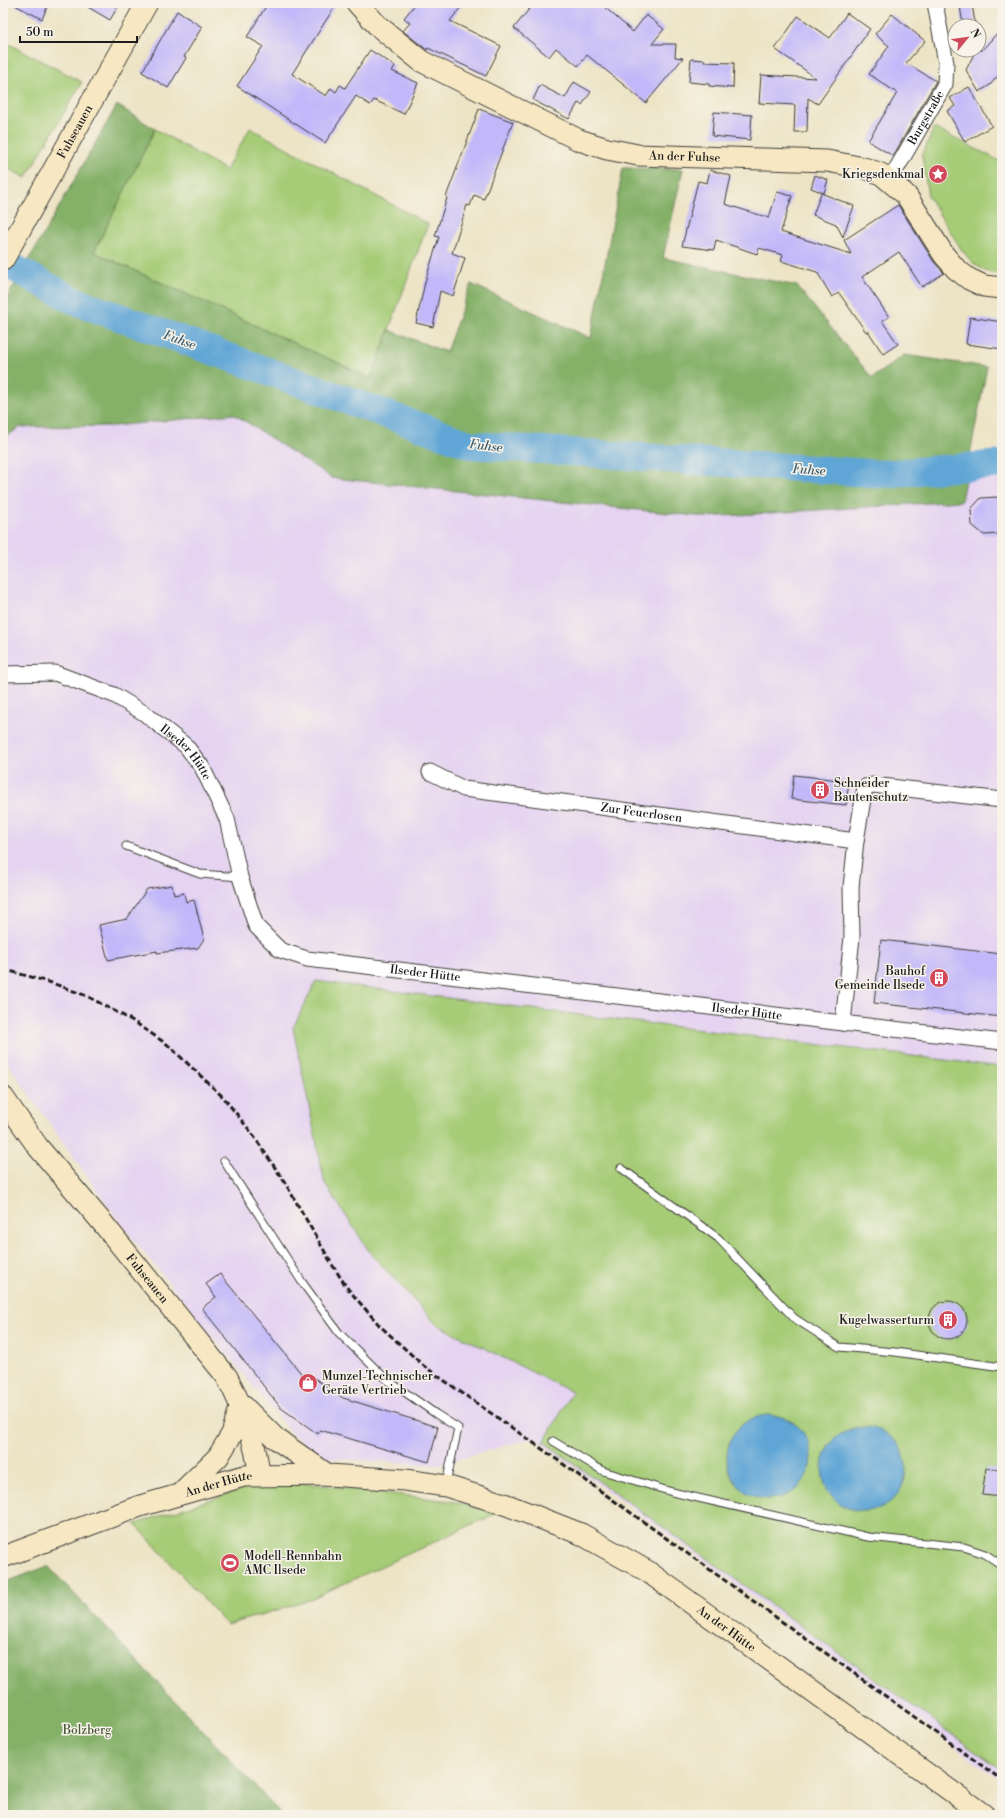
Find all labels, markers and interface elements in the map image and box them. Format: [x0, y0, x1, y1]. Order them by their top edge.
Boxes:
scale bar [20, 18, 137, 44]
north arrow [947, 18, 987, 58]
text: 50 m [26, 25, 54, 40]
text: N [967, 26, 983, 41]
street label: Burgstraße [904, 88, 948, 148]
street label: Fuhseauen [54, 102, 96, 162]
street label: An der Fuhse [648, 148, 721, 166]
place icon: Kriegsdenkmal [927, 163, 949, 185]
place label: Kriegsdenkmal [842, 167, 924, 182]
water label: Fuhse [161, 327, 198, 353]
water label: Fuhse [468, 436, 503, 456]
water label: Fuhse [792, 461, 826, 479]
street label: Ilseder Hütte [157, 721, 214, 783]
place label: Schneider Bautenschutz [833, 776, 908, 805]
building icon: Schneider Bautenschutz [809, 779, 831, 801]
street label: Zur Feuerlosen [600, 800, 683, 826]
street label: Ilseder Hütte [389, 962, 461, 985]
place label: Bauhof Gemeinde Ilsede [835, 964, 926, 993]
building icon: Bauhof Gemeinde Ilsede [928, 967, 950, 989]
street label: Ilseder Hütte [711, 1000, 783, 1024]
street label: Fuhseauen [123, 1251, 171, 1306]
building icon: Kugelwasserturm [937, 1309, 959, 1331]
place label: Kugelwasserturm [839, 1313, 934, 1328]
place label: Munzel-Technischer Geräte Vertrieb [322, 1369, 433, 1398]
shop icon: Munzel-Technischer Geräte Vertrieb [297, 1372, 319, 1394]
street label: An der Hütte [182, 1469, 252, 1501]
place label: Modell-Rennbahn AMC Ilsede [243, 1549, 342, 1578]
sports icon: Modell-Rennbahn AMC Ilsede [219, 1552, 241, 1574]
street label: An der Hütte [693, 1602, 759, 1655]
park label: Bolzberg [62, 1723, 112, 1738]

